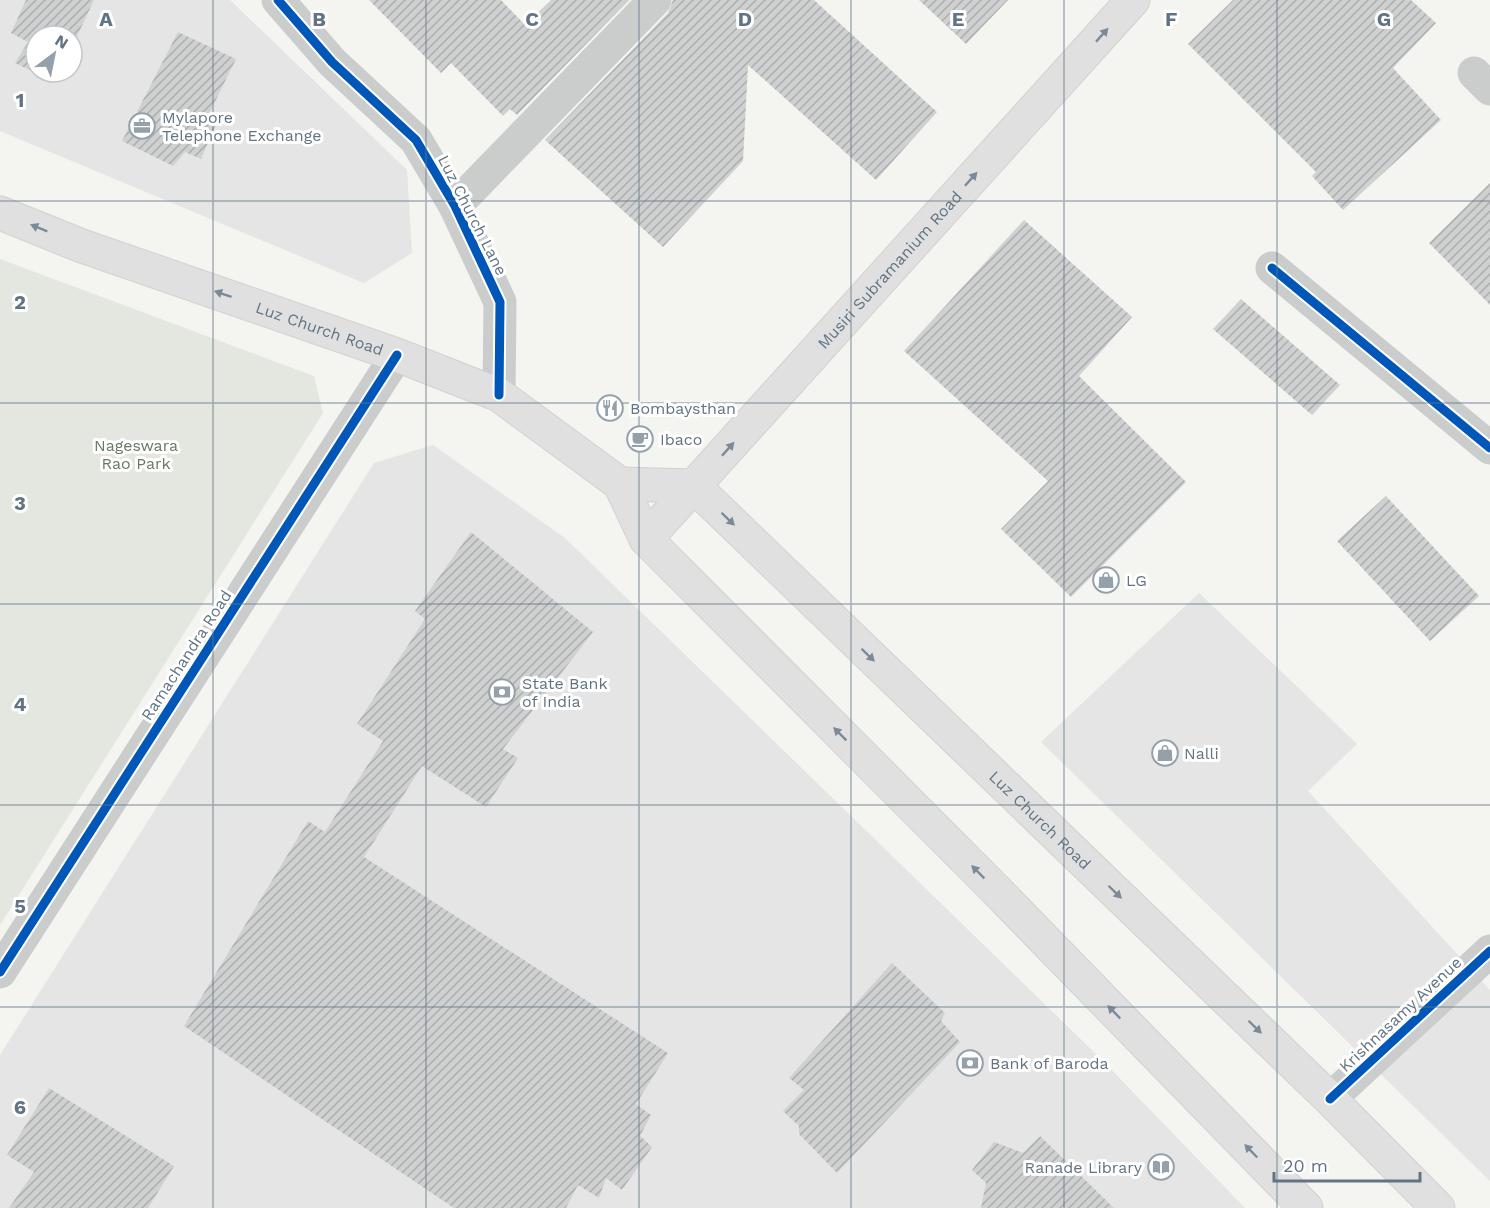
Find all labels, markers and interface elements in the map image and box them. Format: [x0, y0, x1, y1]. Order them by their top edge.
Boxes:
text: A [99, 7, 113, 31]
text: B [312, 7, 326, 31]
text: C [525, 7, 539, 31]
text: D [738, 7, 752, 31]
text: E [952, 7, 964, 31]
text: F [1165, 7, 1177, 31]
text: G [1377, 7, 1391, 31]
north arrow [24, 24, 84, 84]
one-way arrow [1095, 27, 1109, 42]
text: N [52, 31, 72, 53]
text: 1 [16, 88, 24, 112]
place label: Mylapore Telephone Exchange [162, 108, 321, 145]
office icon: Mylapore Telephone Exchange [127, 111, 157, 141]
street label: Luz Church Lane [434, 152, 511, 279]
one-way arrow [964, 172, 978, 187]
street label: Musiri Subramanium Road [814, 187, 966, 353]
one-way arrow [30, 223, 48, 233]
one-way arrow [214, 289, 232, 299]
text: 2 [14, 290, 26, 314]
street label: Luz Church Road [253, 298, 386, 360]
restaurant icon: Bombaysthan [595, 393, 625, 423]
place label: Bombaysthan [630, 399, 736, 418]
cafe icon: Ibaco [625, 424, 655, 454]
place label: Ibaco [660, 430, 702, 449]
park label: Nageswara Rao Park [94, 436, 178, 473]
one-way arrow [721, 442, 734, 457]
text: 3 [14, 491, 26, 515]
one-way arrow [721, 512, 735, 526]
shop icon: LG [1091, 565, 1121, 595]
place label: LG [1126, 571, 1147, 590]
street label: Ramachandra Road [137, 587, 236, 724]
one-way arrow [861, 647, 875, 661]
place label: State Bank of India [522, 674, 608, 711]
bank icon: State Bank of India [487, 677, 517, 707]
text: 4 [14, 692, 27, 716]
one-way arrow [834, 727, 848, 741]
shop icon: Nalli [1150, 738, 1180, 768]
place label: Nalli [1184, 744, 1219, 763]
street label: Luz Church Road [985, 767, 1095, 873]
one-way arrow [971, 865, 985, 880]
one-way arrow [1107, 885, 1122, 899]
text: 5 [14, 894, 26, 918]
street label: Krishnasamy Avenue [1335, 953, 1465, 1076]
one-way arrow [1108, 1005, 1122, 1019]
one-way arrow [1248, 1020, 1262, 1034]
bank icon: Bank of Baroda [955, 1048, 985, 1078]
place label: Bank of Baroda [990, 1054, 1109, 1073]
text: 6 [14, 1095, 26, 1119]
one-way arrow [1244, 1145, 1258, 1159]
scale bar [1274, 1145, 1420, 1183]
library icon: Ranade Library [1146, 1152, 1176, 1182]
text: 20 m [1283, 1155, 1328, 1176]
place label: Ranade Library [1025, 1158, 1143, 1177]

